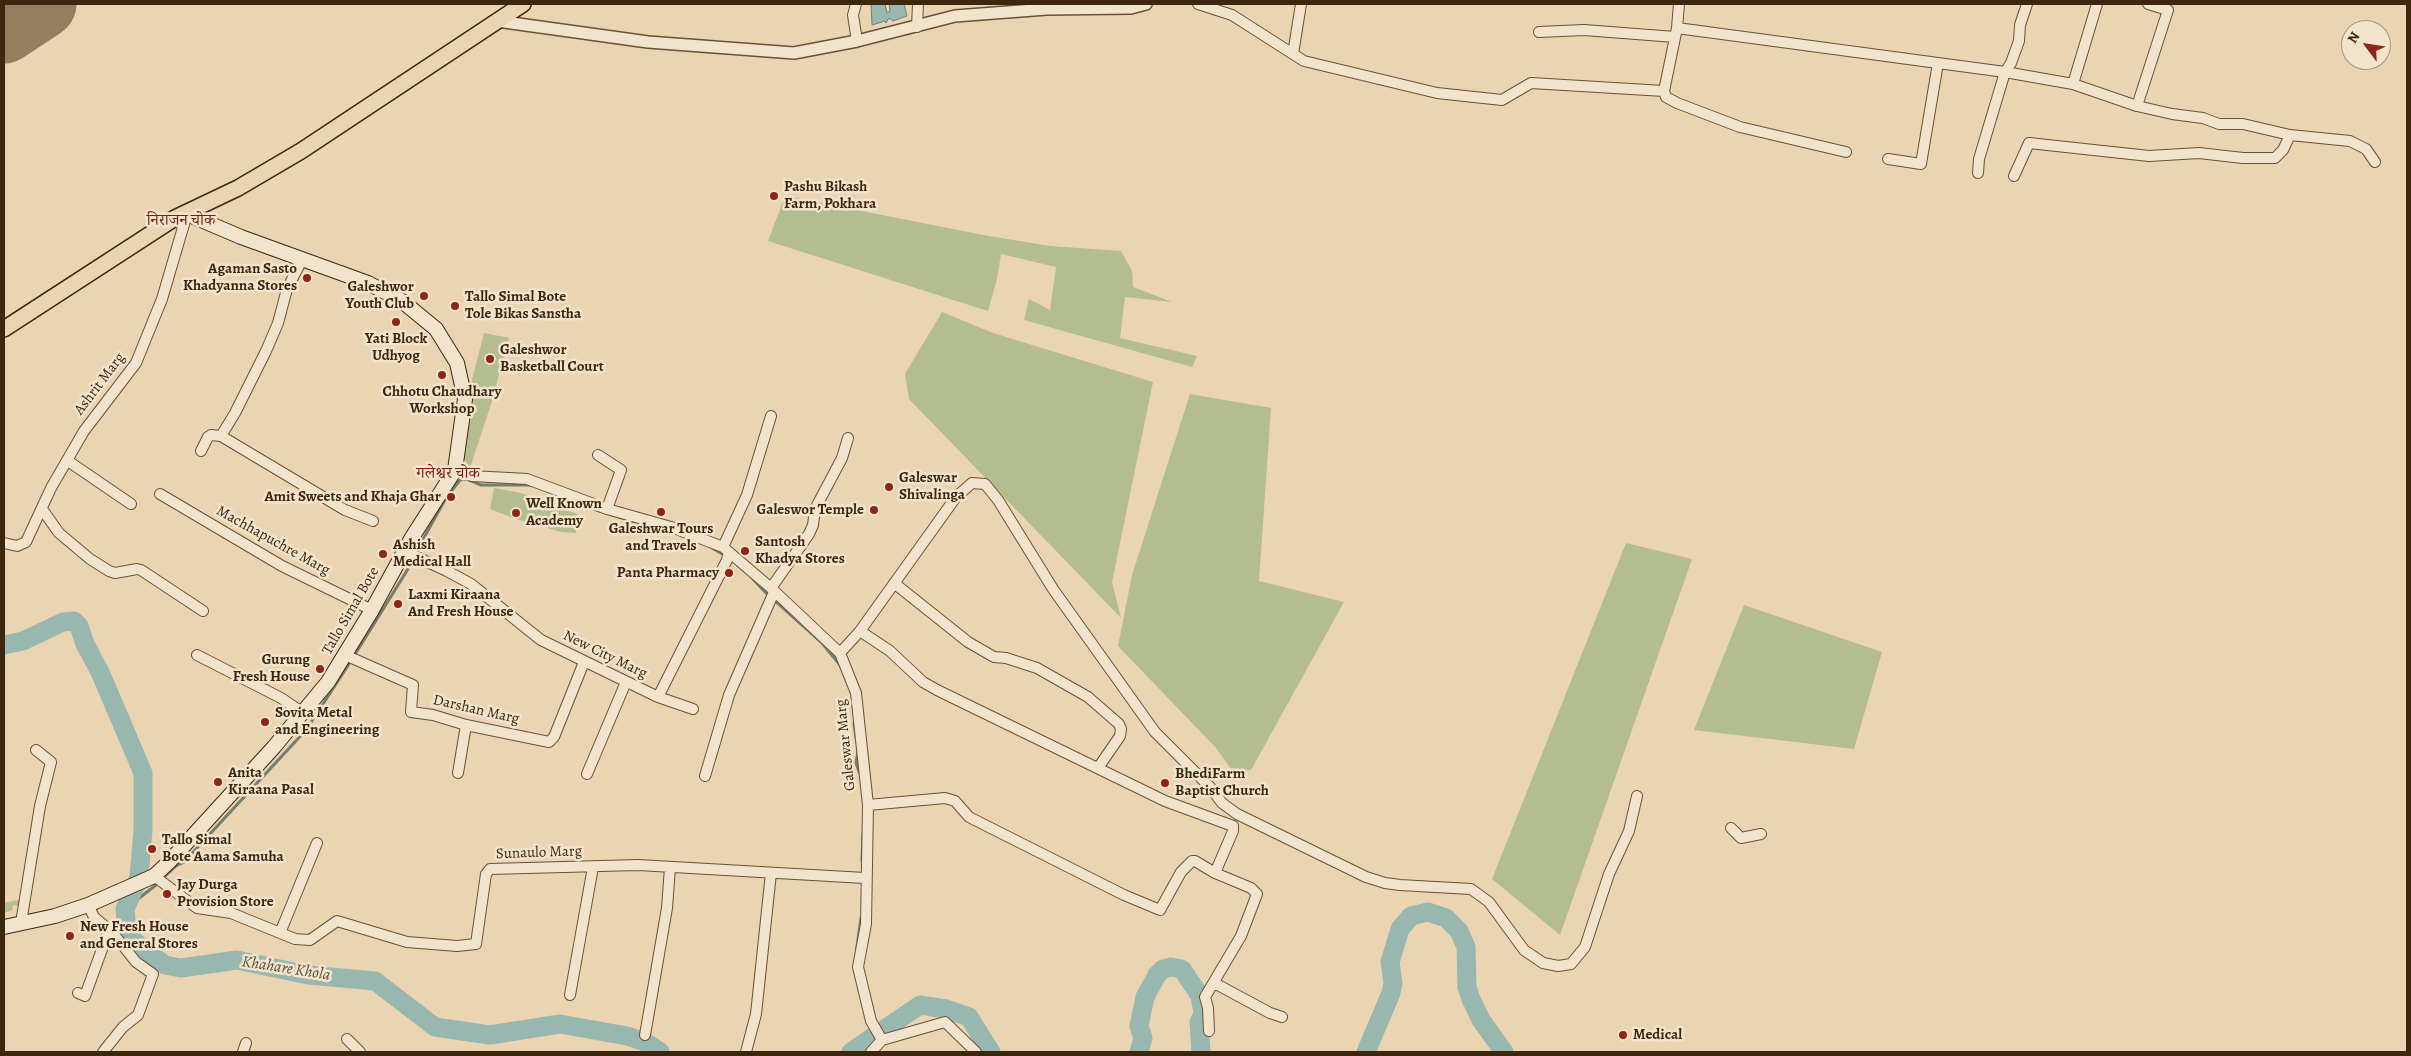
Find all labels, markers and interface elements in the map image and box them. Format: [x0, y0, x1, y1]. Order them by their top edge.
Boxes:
north arrow [2341, 20, 2391, 70]
text: N [2343, 28, 2364, 47]
place label: Pashu Bikash Farm, Pokhara [784, 178, 876, 213]
marker: Pashu Bikash Farm, Pokhara [768, 190, 780, 202]
district label: निराजन चोक [147, 211, 215, 231]
place label: Agaman Sasto Khadyanna Stores [183, 260, 297, 295]
marker: Agaman Sasto Khadyanna Stores [301, 272, 313, 284]
place label: Galeshwor Youth Club [345, 278, 414, 313]
place label: Tallo Simal Bote Tole Bikas Sanstha [465, 288, 581, 323]
marker: Galeshwor Youth Club [418, 290, 430, 302]
marker: Tallo Simal Bote Tole Bikas Sanstha [449, 300, 461, 312]
marker: Yati Block Udhyog [390, 316, 402, 328]
place label: Yati Block Udhyog [365, 330, 427, 365]
place label: Galeshwor Basketball Court [500, 341, 604, 376]
street label: Ashrit Marg [71, 349, 129, 419]
marker: Galeshwor Basketball Court [484, 353, 496, 365]
marker: Chhotu Chaudhary Workshop [436, 369, 448, 381]
place label: Chhotu Chaudhary Workshop [383, 383, 501, 418]
district label: गलेश्वर चोक [416, 464, 480, 484]
place label: Galeswar Shivalinga [899, 469, 965, 504]
marker: Galeswar Shivalinga [883, 481, 895, 493]
place label: Amit Sweets and Khaja Ghar [264, 488, 441, 506]
marker: Amit Sweets and Khaja Ghar [445, 491, 457, 503]
place label: Well Known Academy [526, 495, 602, 530]
place label: Galeswor Temple [756, 501, 864, 519]
street label: Machhapuchre Marg [213, 502, 333, 580]
marker: Galeswor Temple [868, 504, 880, 516]
marker: Galeshwar Tours and Travels [655, 506, 667, 518]
marker: Well Known Academy [510, 507, 522, 519]
place label: Galeshwar Tours and Travels [609, 520, 713, 555]
place label: Santosh Khadya Stores [755, 533, 845, 568]
place label: Ashish Medical Hall [393, 536, 471, 571]
marker: Santosh Khadya Stores [739, 545, 751, 557]
marker: Ashish Medical Hall [377, 548, 389, 560]
street label: Tallo Simal Bote [319, 564, 383, 658]
place label: Panta Pharmacy [617, 564, 719, 582]
marker: Panta Pharmacy [723, 567, 735, 579]
place label: Laxmi Kiraana And Fresh House [408, 586, 514, 621]
marker: Laxmi Kiraana And Fresh House [392, 598, 404, 610]
street label: New City Marg [560, 627, 650, 683]
place label: Gurung Fresh House [233, 651, 310, 686]
marker: Gurung Fresh House [314, 663, 326, 675]
street label: Darshan Marg [431, 691, 521, 729]
street label: Galeswar Marg [832, 698, 860, 792]
place label: Sovita Metal and Engineering [275, 704, 379, 739]
marker: Sovita Metal and Engineering [259, 716, 271, 728]
place label: Anita Kiraana Pasal [228, 764, 314, 799]
place label: BhediFarm Baptist Church [1175, 765, 1269, 800]
marker: Anita Kiraana Pasal [212, 776, 224, 788]
marker: BhediFarm Baptist Church [1159, 777, 1171, 789]
place label: Tallo Simal Bote Aama Samuha [162, 831, 284, 866]
street label: Sunaulo Marg [496, 842, 582, 864]
marker: Tallo Simal Bote Aama Samuha [146, 843, 158, 855]
place label: Jay Durga Provision Store [177, 876, 274, 911]
marker: Jay Durga Provision Store [161, 888, 173, 900]
place label: New Fresh House and General Stores [80, 918, 198, 953]
marker: New Fresh House and General Stores [64, 930, 76, 942]
water label: Khahare Khola [240, 953, 332, 985]
place label: Medical [1633, 1026, 1682, 1044]
marker: Medical [1617, 1029, 1629, 1041]

